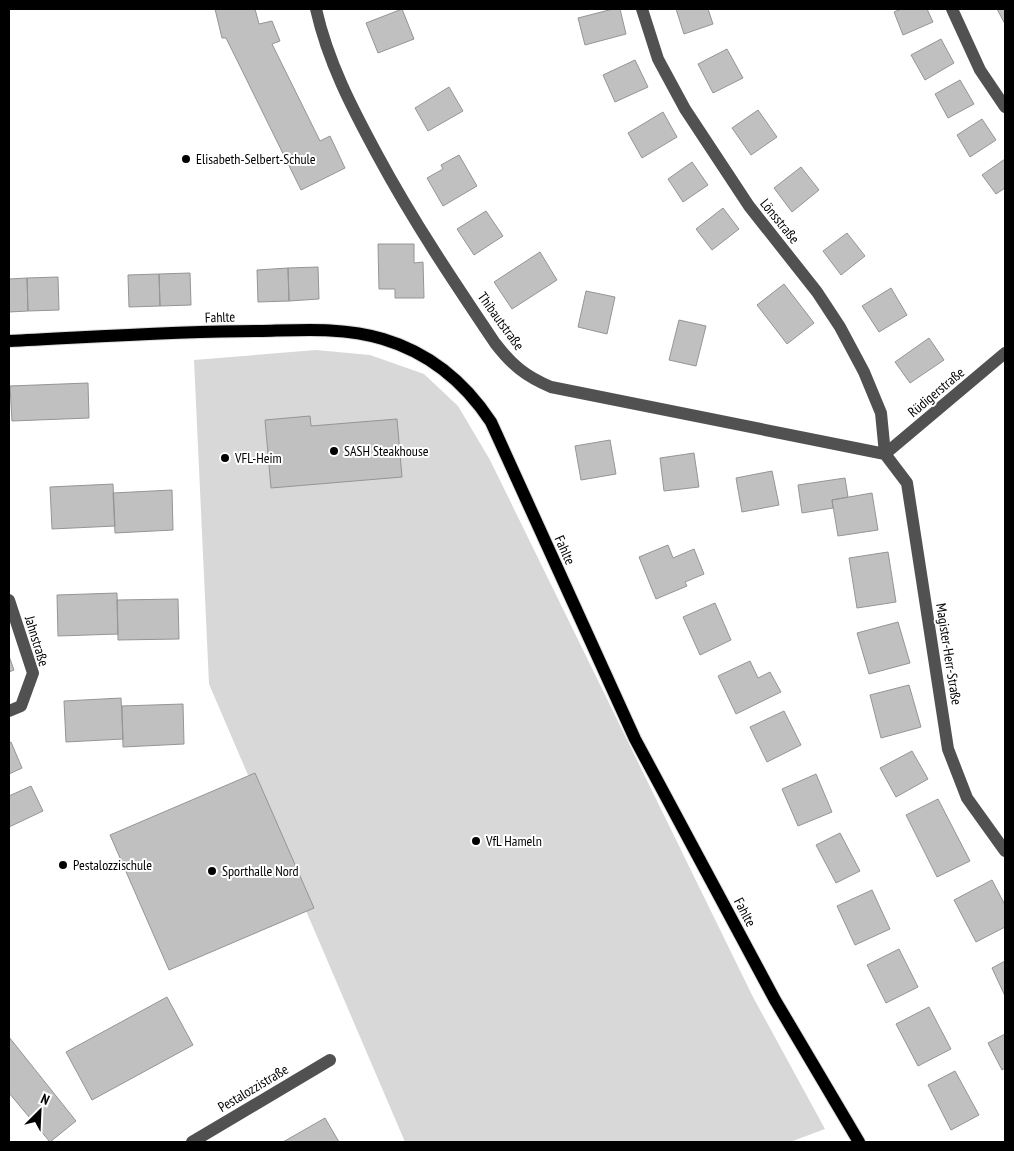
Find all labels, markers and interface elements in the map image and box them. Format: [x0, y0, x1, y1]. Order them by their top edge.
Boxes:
place label: Elisabeth-Selbert-Schule [196, 150, 316, 168]
marker: Elisabeth-Selbert-Schule [180, 153, 192, 165]
street label: Lönsstraße [756, 195, 804, 247]
street label: Thibautstraße [474, 288, 528, 354]
street label: Fahlte [205, 307, 236, 327]
street label: Rüdigerstraße [904, 363, 968, 421]
place label: SASH Steakhouse [344, 442, 429, 460]
marker: SASH Steakhouse [328, 445, 340, 457]
place label: VFL-Heim [234, 449, 282, 467]
marker: VFL-Heim [219, 452, 231, 464]
street label: Fahlte [551, 532, 579, 568]
street label: Magister-Herr-Straße [932, 602, 966, 706]
street label: Jahnstraße [21, 613, 53, 669]
place label: VfL Hameln [485, 832, 542, 850]
marker: VfL Hameln [470, 835, 482, 847]
place label: Pestalozzischule [73, 856, 152, 874]
marker: Pestalozzischule [57, 859, 69, 871]
place label: Sporthalle Nord [222, 862, 299, 880]
marker: Sporthalle Nord [206, 865, 218, 877]
street label: Fahlte [730, 894, 760, 930]
street label: Pestalozzistraße [215, 1060, 292, 1116]
north arrow [15, 1086, 65, 1136]
text: N [38, 1089, 52, 1109]

